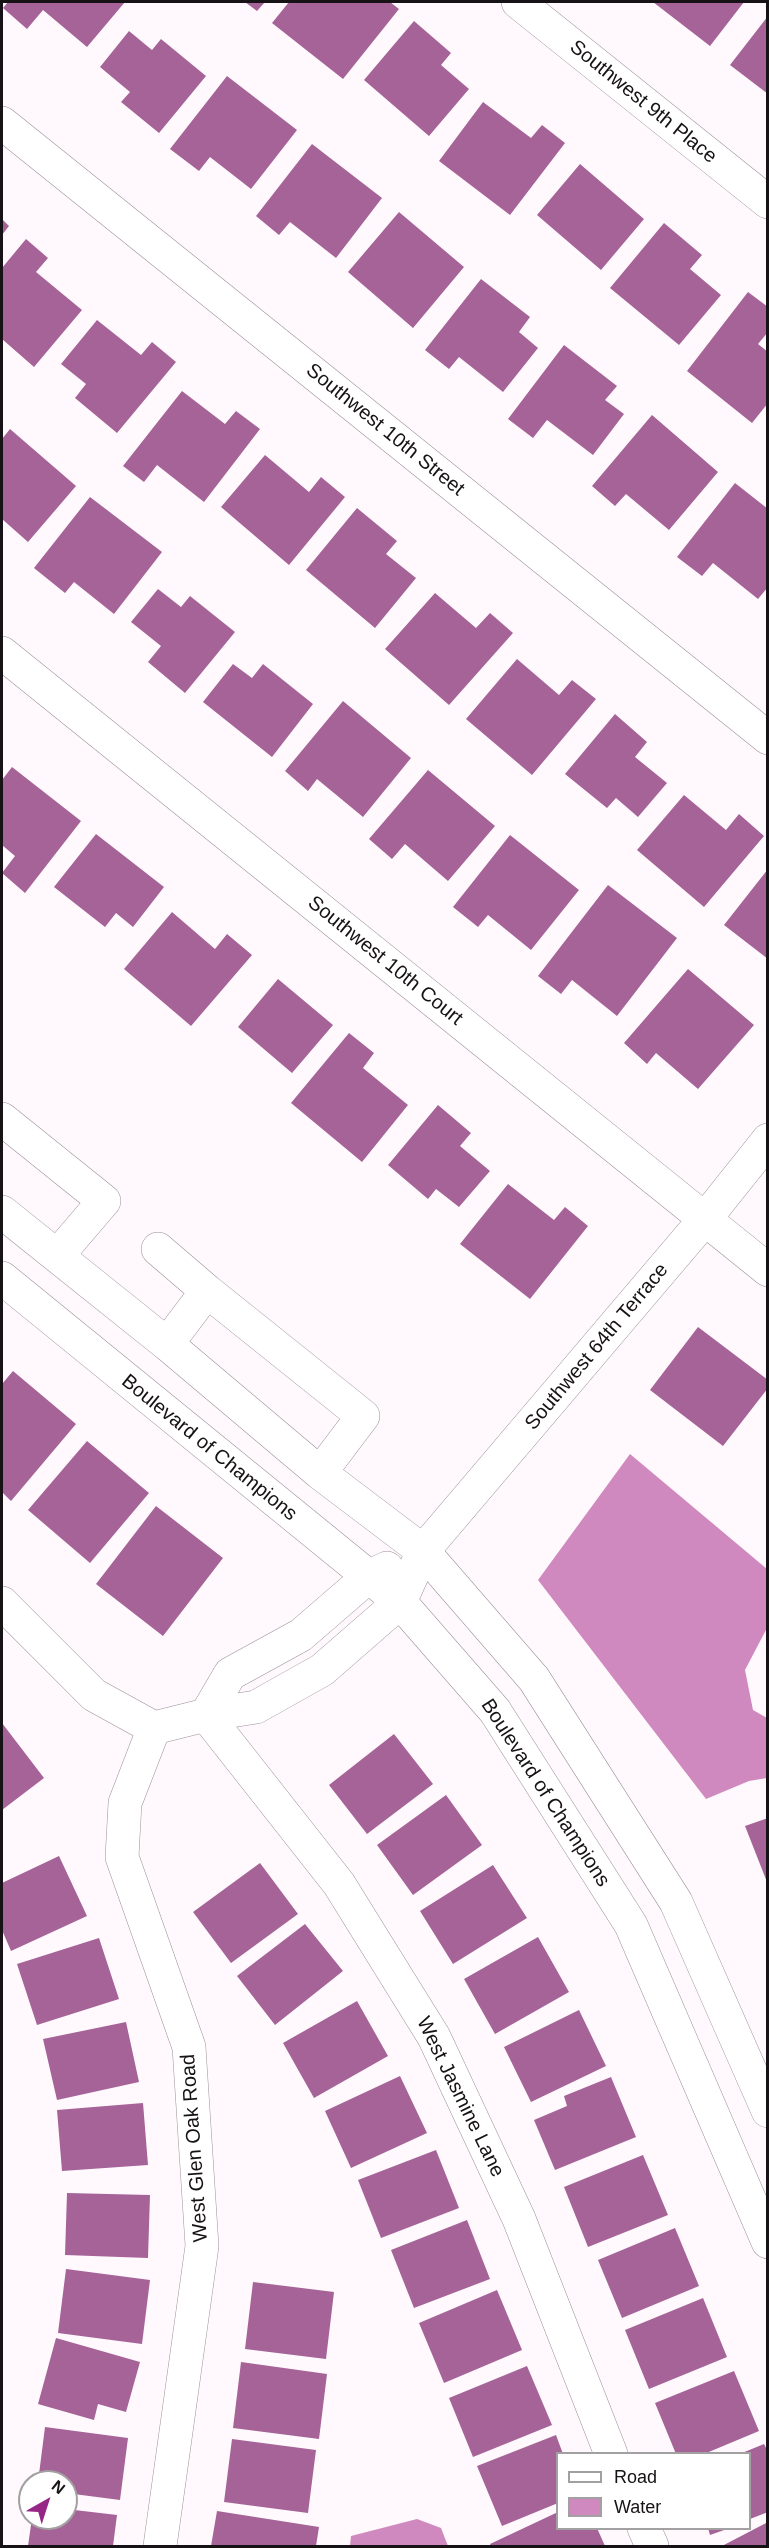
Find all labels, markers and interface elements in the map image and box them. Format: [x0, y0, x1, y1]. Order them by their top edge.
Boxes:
street label: Southwest 9th Place [565, 35, 721, 169]
street label: Southwest 10th Street [301, 359, 469, 501]
street label: Southwest 10th Court [303, 891, 467, 1031]
street label: Southwest 64th Terrace [520, 1259, 674, 1435]
street label: Boulevard of Champions [116, 1370, 302, 1526]
street label: Boulevard of Champions [475, 1695, 615, 1891]
street label: West Jasmine Lane [411, 2013, 509, 2181]
street label: West Glen Oak Road [176, 2053, 214, 2243]
legend [556, 2452, 751, 2530]
text: Road [614, 2467, 657, 2487]
north arrow [18, 2470, 78, 2530]
text: N [49, 2477, 68, 2497]
text: Water [614, 2497, 661, 2517]

